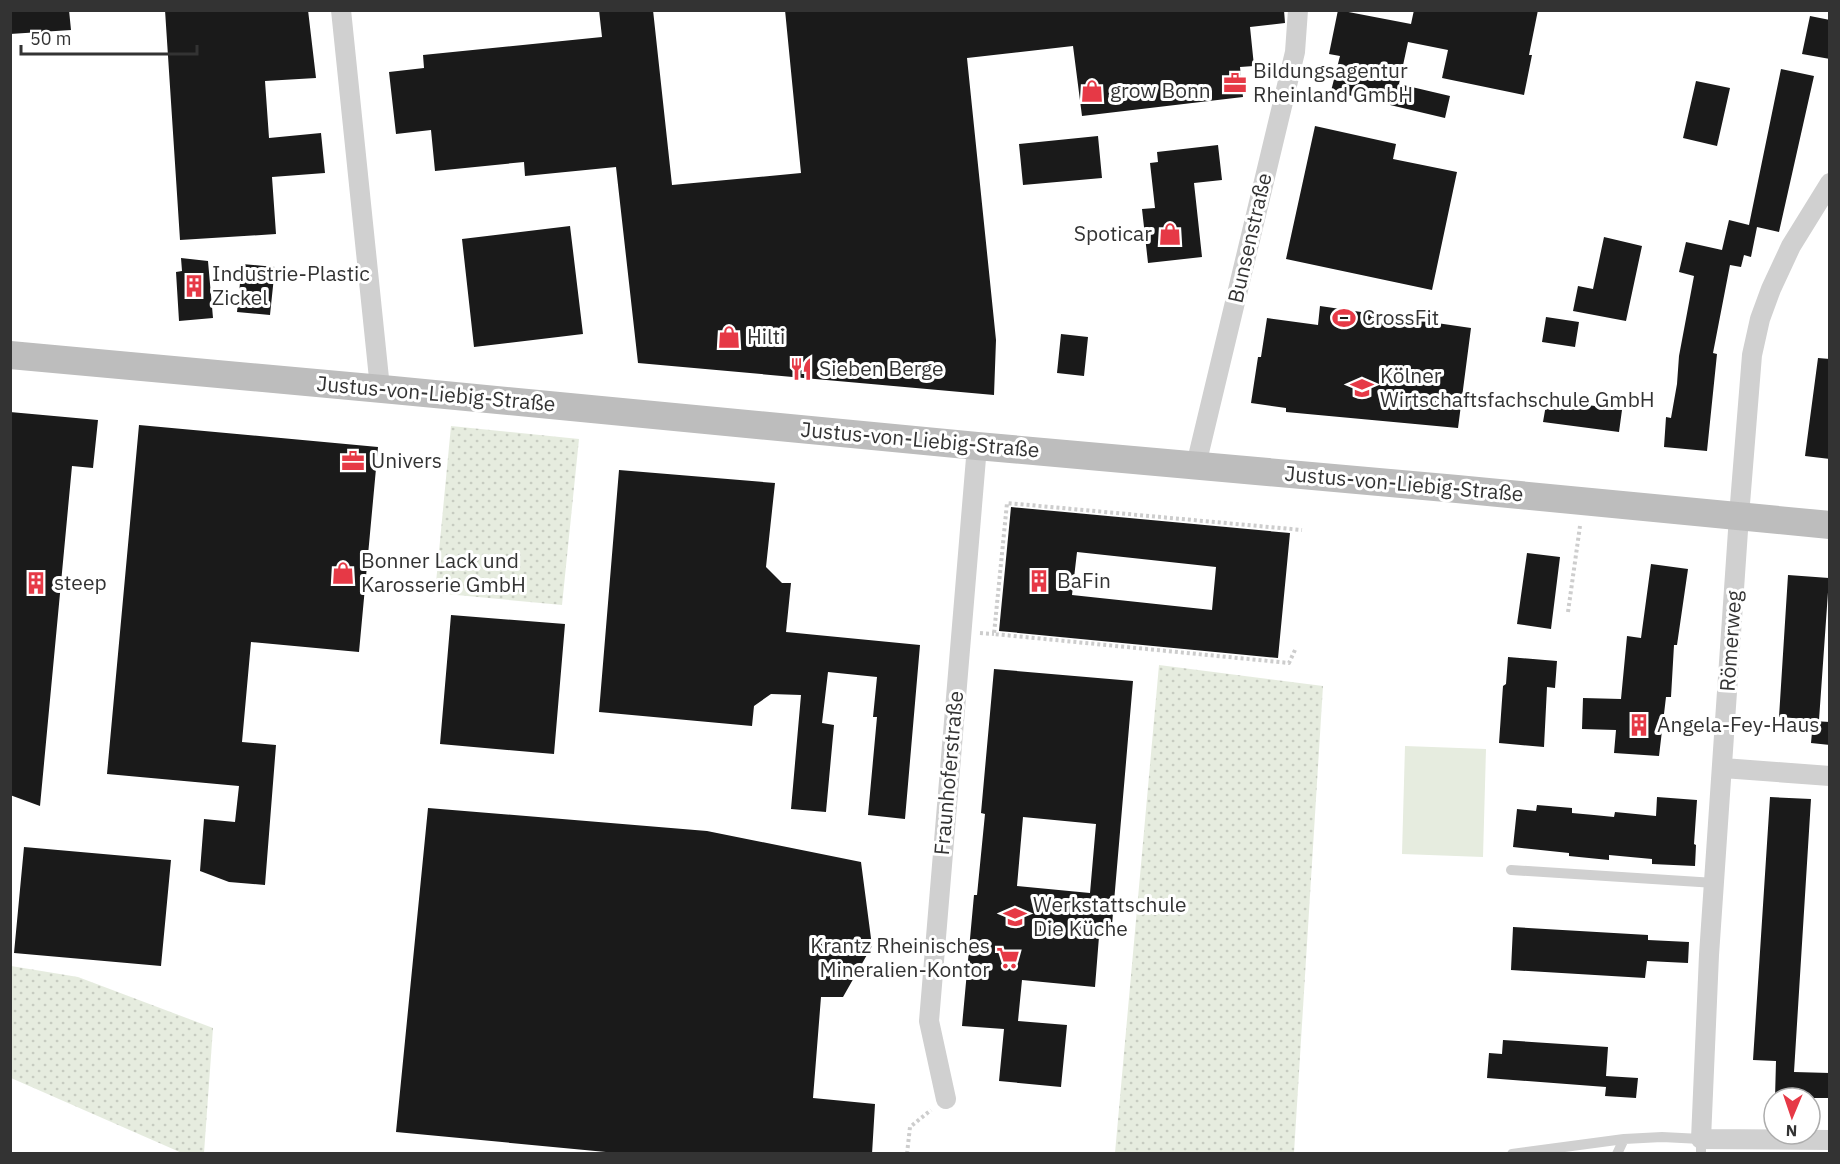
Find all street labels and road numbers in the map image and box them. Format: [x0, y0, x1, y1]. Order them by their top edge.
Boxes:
street label: Bunsenstraße [1220, 170, 1278, 305]
street label: Justus-von-Liebig-Straße [316, 369, 557, 417]
street label: Justus-von-Liebig-Straße [800, 415, 1041, 463]
street label: Justus-von-Liebig-Straße [1284, 459, 1525, 507]
street label: Römerweg [1713, 589, 1747, 692]
street label: Fraunhoferstraße [927, 690, 969, 856]

